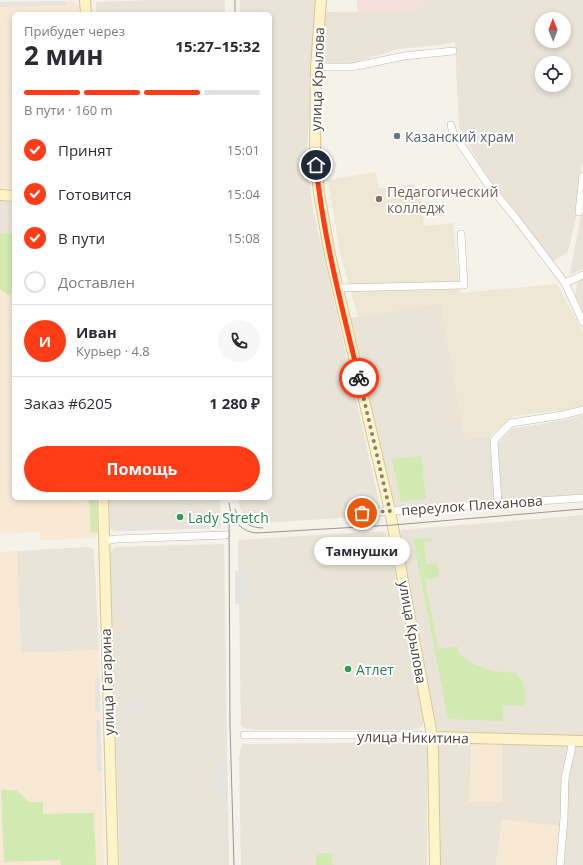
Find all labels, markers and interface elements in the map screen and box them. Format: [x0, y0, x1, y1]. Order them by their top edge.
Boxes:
north arrow [535, 12, 571, 48]
map controls [535, 12, 571, 92]
text: Прибудет через [24, 22, 125, 40]
street label: улица Крылова [306, 27, 328, 131]
text: 15:27–15:32 [175, 36, 260, 56]
text: 2 мин [24, 37, 104, 73]
button: locate [535, 56, 571, 92]
text: В пути · 160 m [24, 101, 113, 119]
place label: Казанский храм [405, 127, 514, 146]
marker: Казанский храм [392, 131, 402, 141]
icon: check [24, 139, 46, 161]
text: Принят [58, 140, 113, 160]
text: 15:01 [227, 141, 260, 159]
pin [299, 148, 333, 182]
icon: home [305, 154, 327, 176]
place label: Педагогический колледж [387, 182, 498, 217]
icon: check [24, 183, 46, 205]
text: Готовится [58, 184, 132, 204]
text: 15:04 [227, 185, 260, 203]
marker: Педагогический колледж [374, 194, 384, 204]
icon: check [24, 227, 46, 249]
text: В пути [58, 228, 105, 248]
text: 15:08 [227, 229, 260, 247]
text: Доставлен [58, 272, 135, 292]
button: phone [218, 320, 260, 362]
text: Иван [76, 322, 117, 342]
text: И [39, 331, 51, 351]
text: Курьер · 4.8 [76, 342, 150, 360]
courier [339, 358, 379, 398]
icon: bike [348, 367, 370, 389]
text: Заказ #6205 [24, 393, 112, 413]
text: 1 280 ₽ [209, 393, 260, 413]
button: Помощь [24, 446, 260, 492]
street label: переулок Плеханова [401, 491, 543, 519]
pin [345, 496, 379, 530]
icon: bag [351, 502, 373, 524]
place label: Lady Stretch [188, 508, 269, 527]
marker: Lady Stretch [175, 512, 185, 522]
callout: Тамнушки [314, 537, 410, 565]
text: Тамнушки [326, 542, 398, 560]
street label: улица Крылова [395, 579, 431, 685]
street label: улица Гагарина [96, 628, 118, 736]
place label: Атлет [356, 660, 394, 679]
marker: Атлет [343, 664, 353, 674]
street label: улица Никитина [357, 727, 469, 747]

